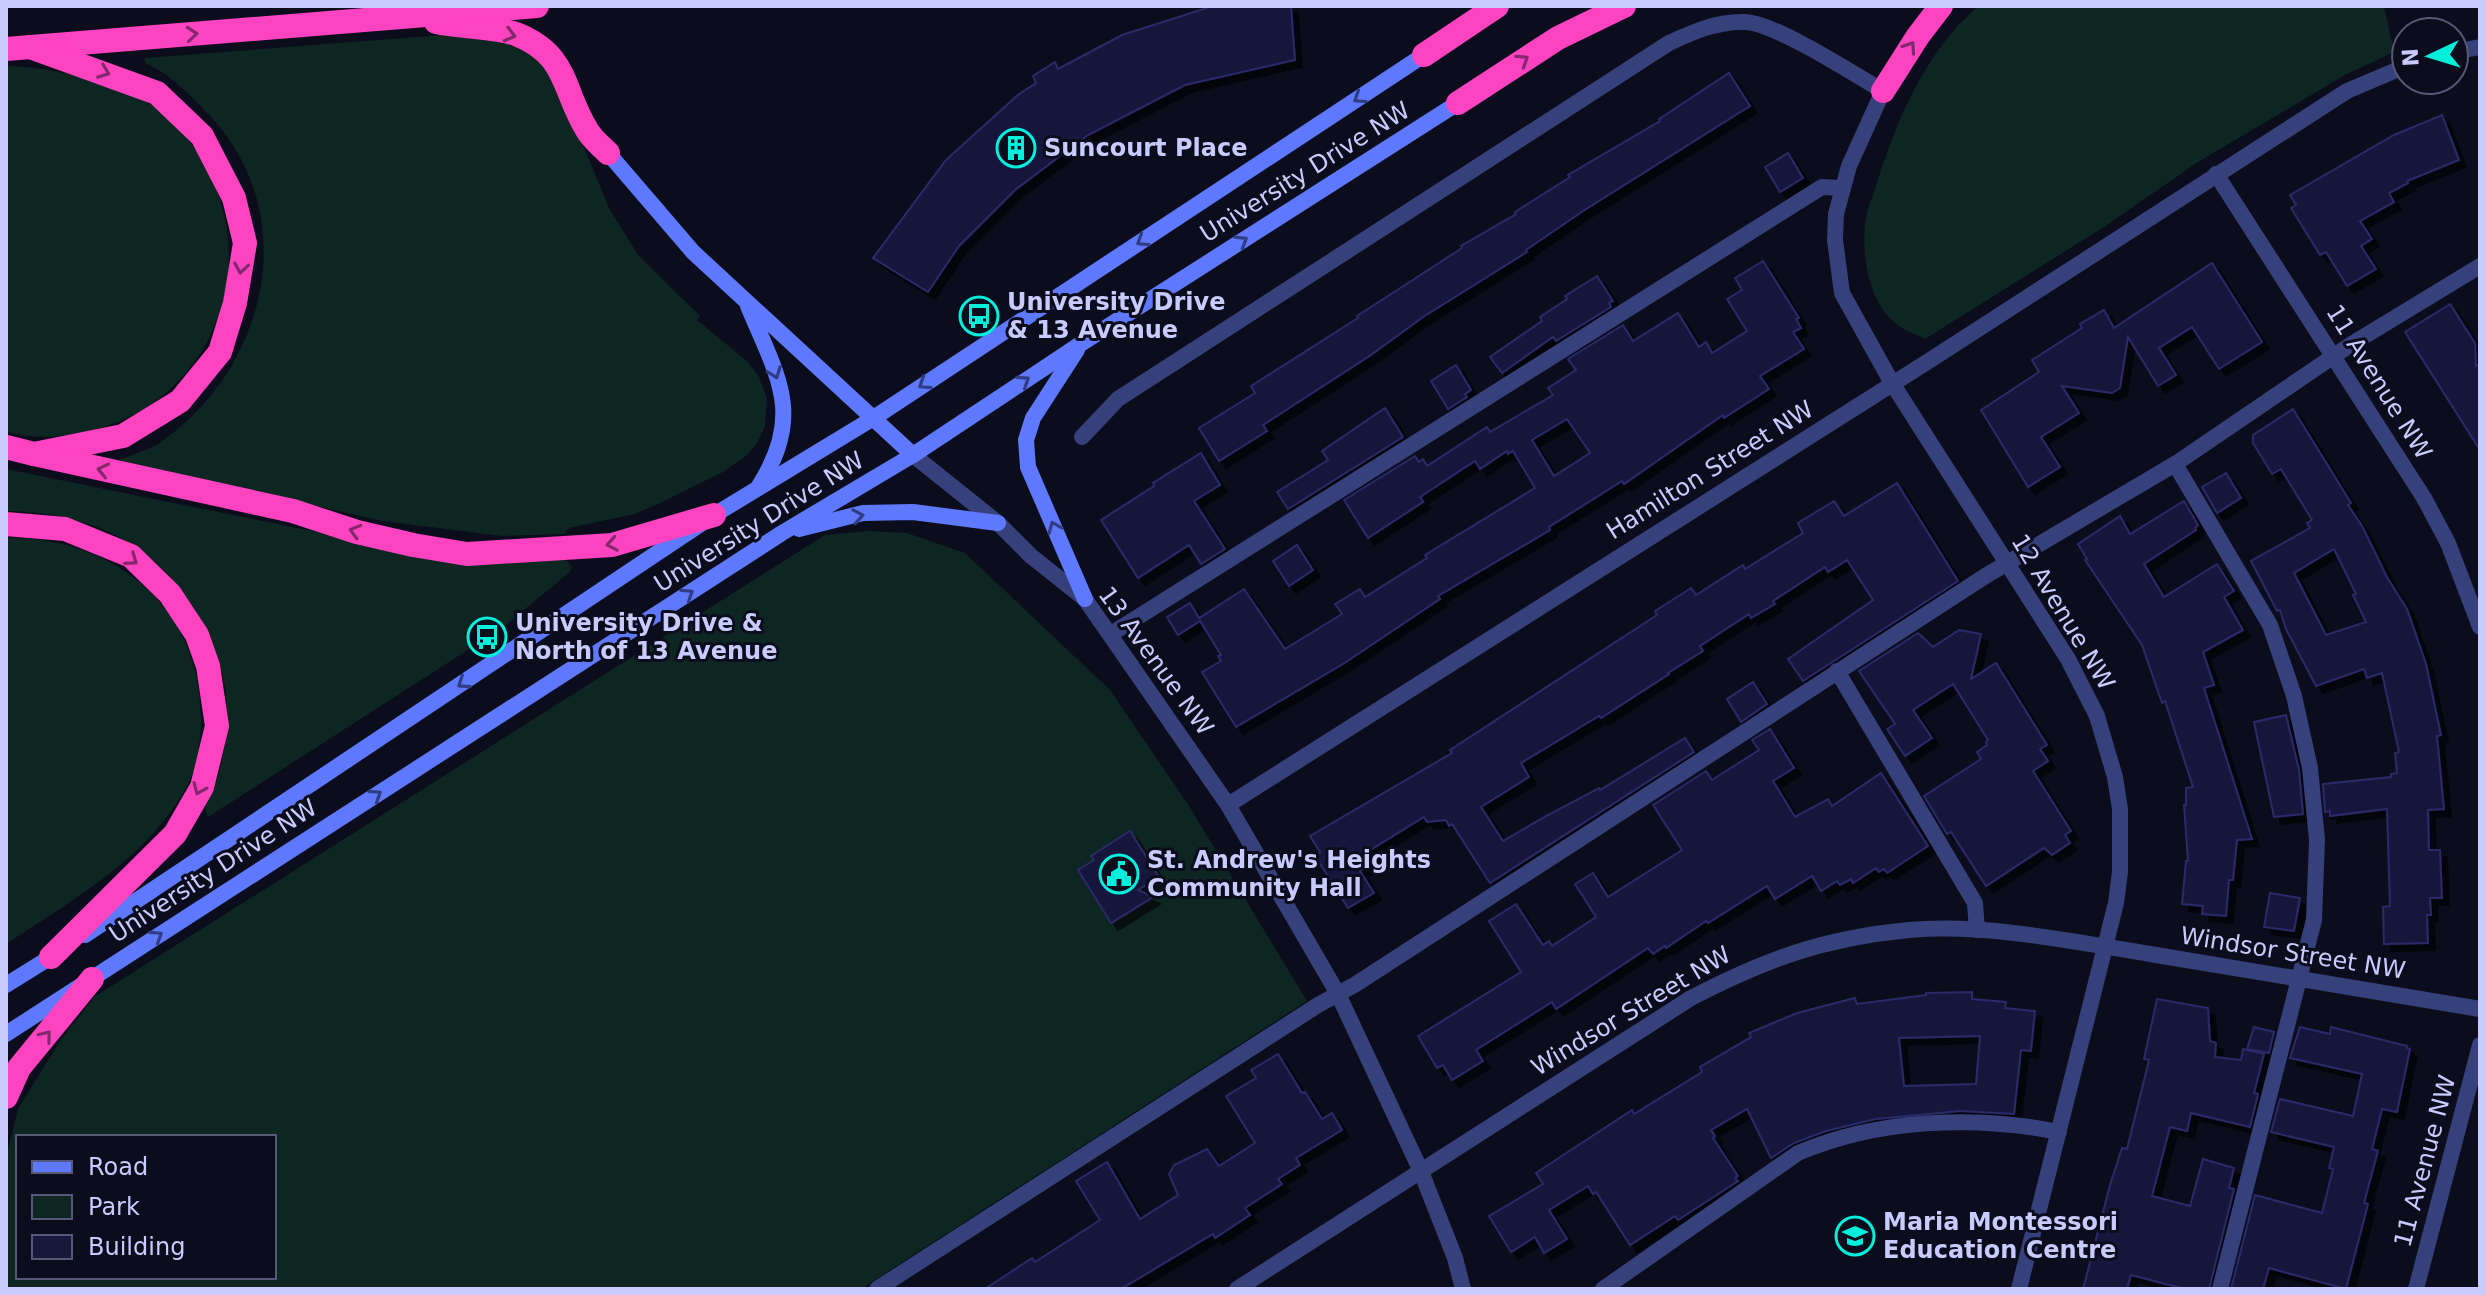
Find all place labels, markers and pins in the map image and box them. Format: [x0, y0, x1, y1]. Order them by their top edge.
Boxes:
building icon: Suncourt Place [995, 127, 1037, 169]
place label: Suncourt Place [1044, 134, 1247, 162]
place label: University Drive & 13 Avenue [1007, 288, 1225, 344]
bus stop icon: University Drive & 13 Avenue [958, 295, 1000, 337]
place label: University Drive & North of 13 Avenue [515, 609, 777, 665]
bus stop icon: University Drive & North of 13 Avenue [466, 616, 508, 658]
place label: St. Andrew's Heights Community Hall [1147, 846, 1431, 902]
public building icon: St. Andrew's Heights Community Hall [1098, 853, 1140, 895]
place label: Maria Montessori Education Centre [1883, 1208, 2118, 1264]
school or university icon: Maria Montessori Education Centre [1834, 1215, 1876, 1257]

